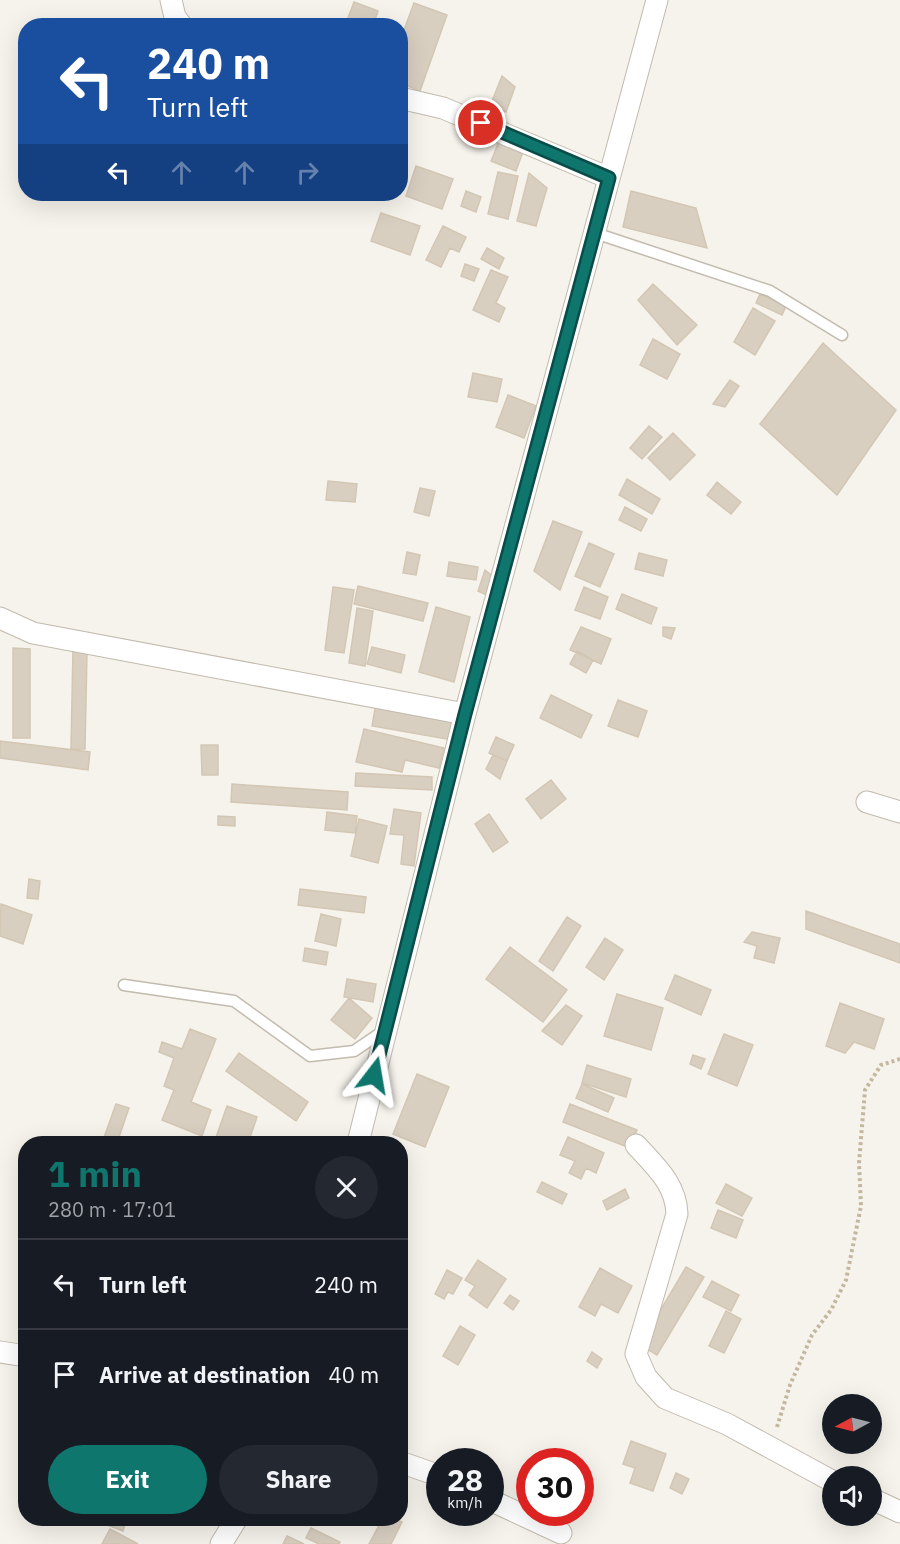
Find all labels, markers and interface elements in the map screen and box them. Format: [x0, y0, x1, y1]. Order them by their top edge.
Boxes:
text: 240 m [147, 36, 270, 91]
icon: left [48, 42, 126, 120]
text: Turn left [147, 89, 248, 124]
pin [455, 97, 506, 148]
icon: arrive [464, 106, 497, 139]
icon: left [102, 156, 135, 189]
icon: ahead [165, 156, 198, 189]
icon: ahead [228, 156, 261, 189]
icon: right [291, 156, 324, 189]
position arrow [342, 1043, 406, 1107]
text: 1 min [48, 1150, 142, 1197]
button: close [315, 1156, 378, 1219]
text: 280 m · 17:01 [48, 1196, 176, 1223]
icon: left [48, 1268, 81, 1301]
text: Turn left [99, 1270, 187, 1299]
text: 240 m [314, 1270, 378, 1299]
icon: arrive [48, 1358, 81, 1391]
text: Arrive at destination [99, 1360, 310, 1389]
text: 40 m [328, 1360, 379, 1389]
north arrow [822, 1394, 882, 1454]
map controls [822, 1394, 882, 1526]
button: Exit [48, 1445, 207, 1514]
button: Share [219, 1445, 378, 1514]
speed limit sign: 30 [516, 1448, 594, 1526]
text: 28 [447, 1460, 483, 1499]
button: sound [822, 1466, 882, 1526]
text: km/h [447, 1493, 483, 1512]

